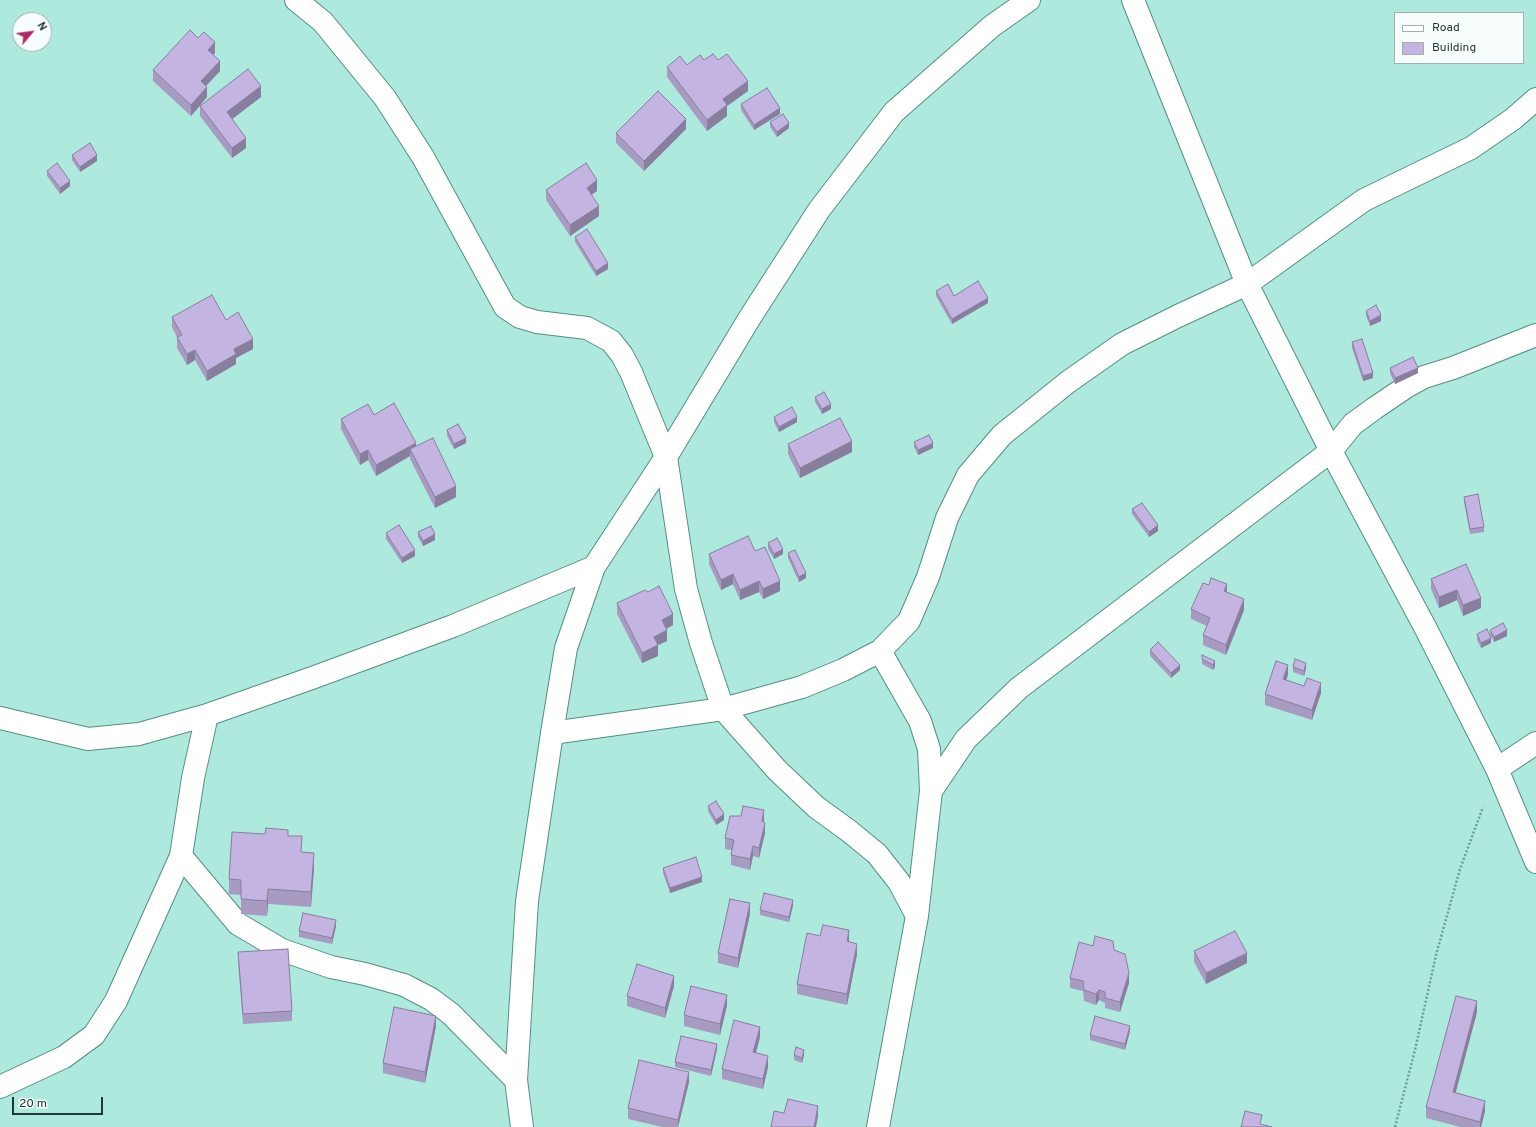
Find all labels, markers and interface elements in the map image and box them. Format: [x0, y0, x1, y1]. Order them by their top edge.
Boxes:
north arrow [12, 12, 52, 52]
legend [1394, 12, 1524, 64]
text: N [34, 20, 50, 34]
text: Road [1432, 20, 1460, 36]
text: Building [1432, 40, 1476, 56]
scale bar [14, 1089, 105, 1115]
text: 20 m [19, 1096, 47, 1112]

